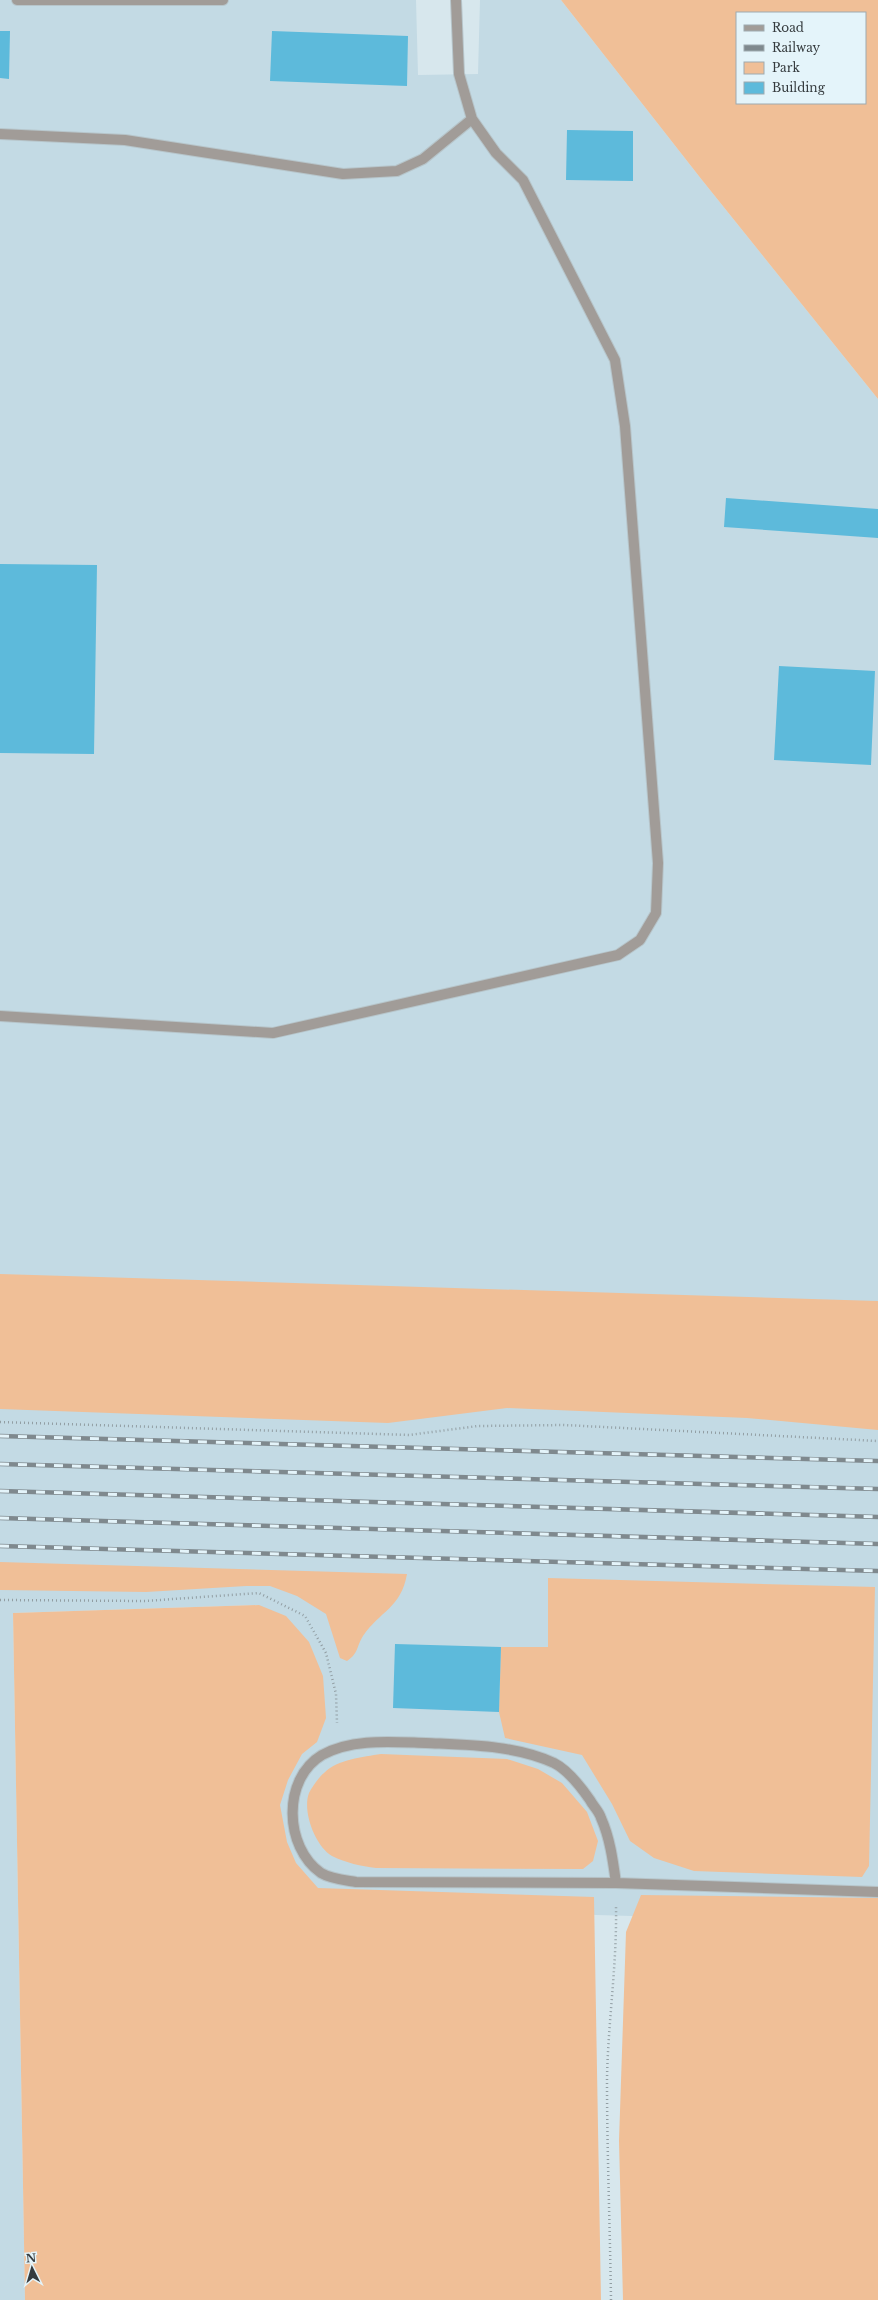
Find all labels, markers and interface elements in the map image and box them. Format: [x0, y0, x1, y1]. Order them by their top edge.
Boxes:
legend [736, 12, 866, 104]
text: Road [772, 20, 804, 35]
text: Railway [772, 40, 821, 55]
text: Park [772, 60, 800, 75]
text: Building [772, 80, 826, 95]
north arrow [12, 2248, 52, 2288]
text: N [25, 2251, 38, 2265]

